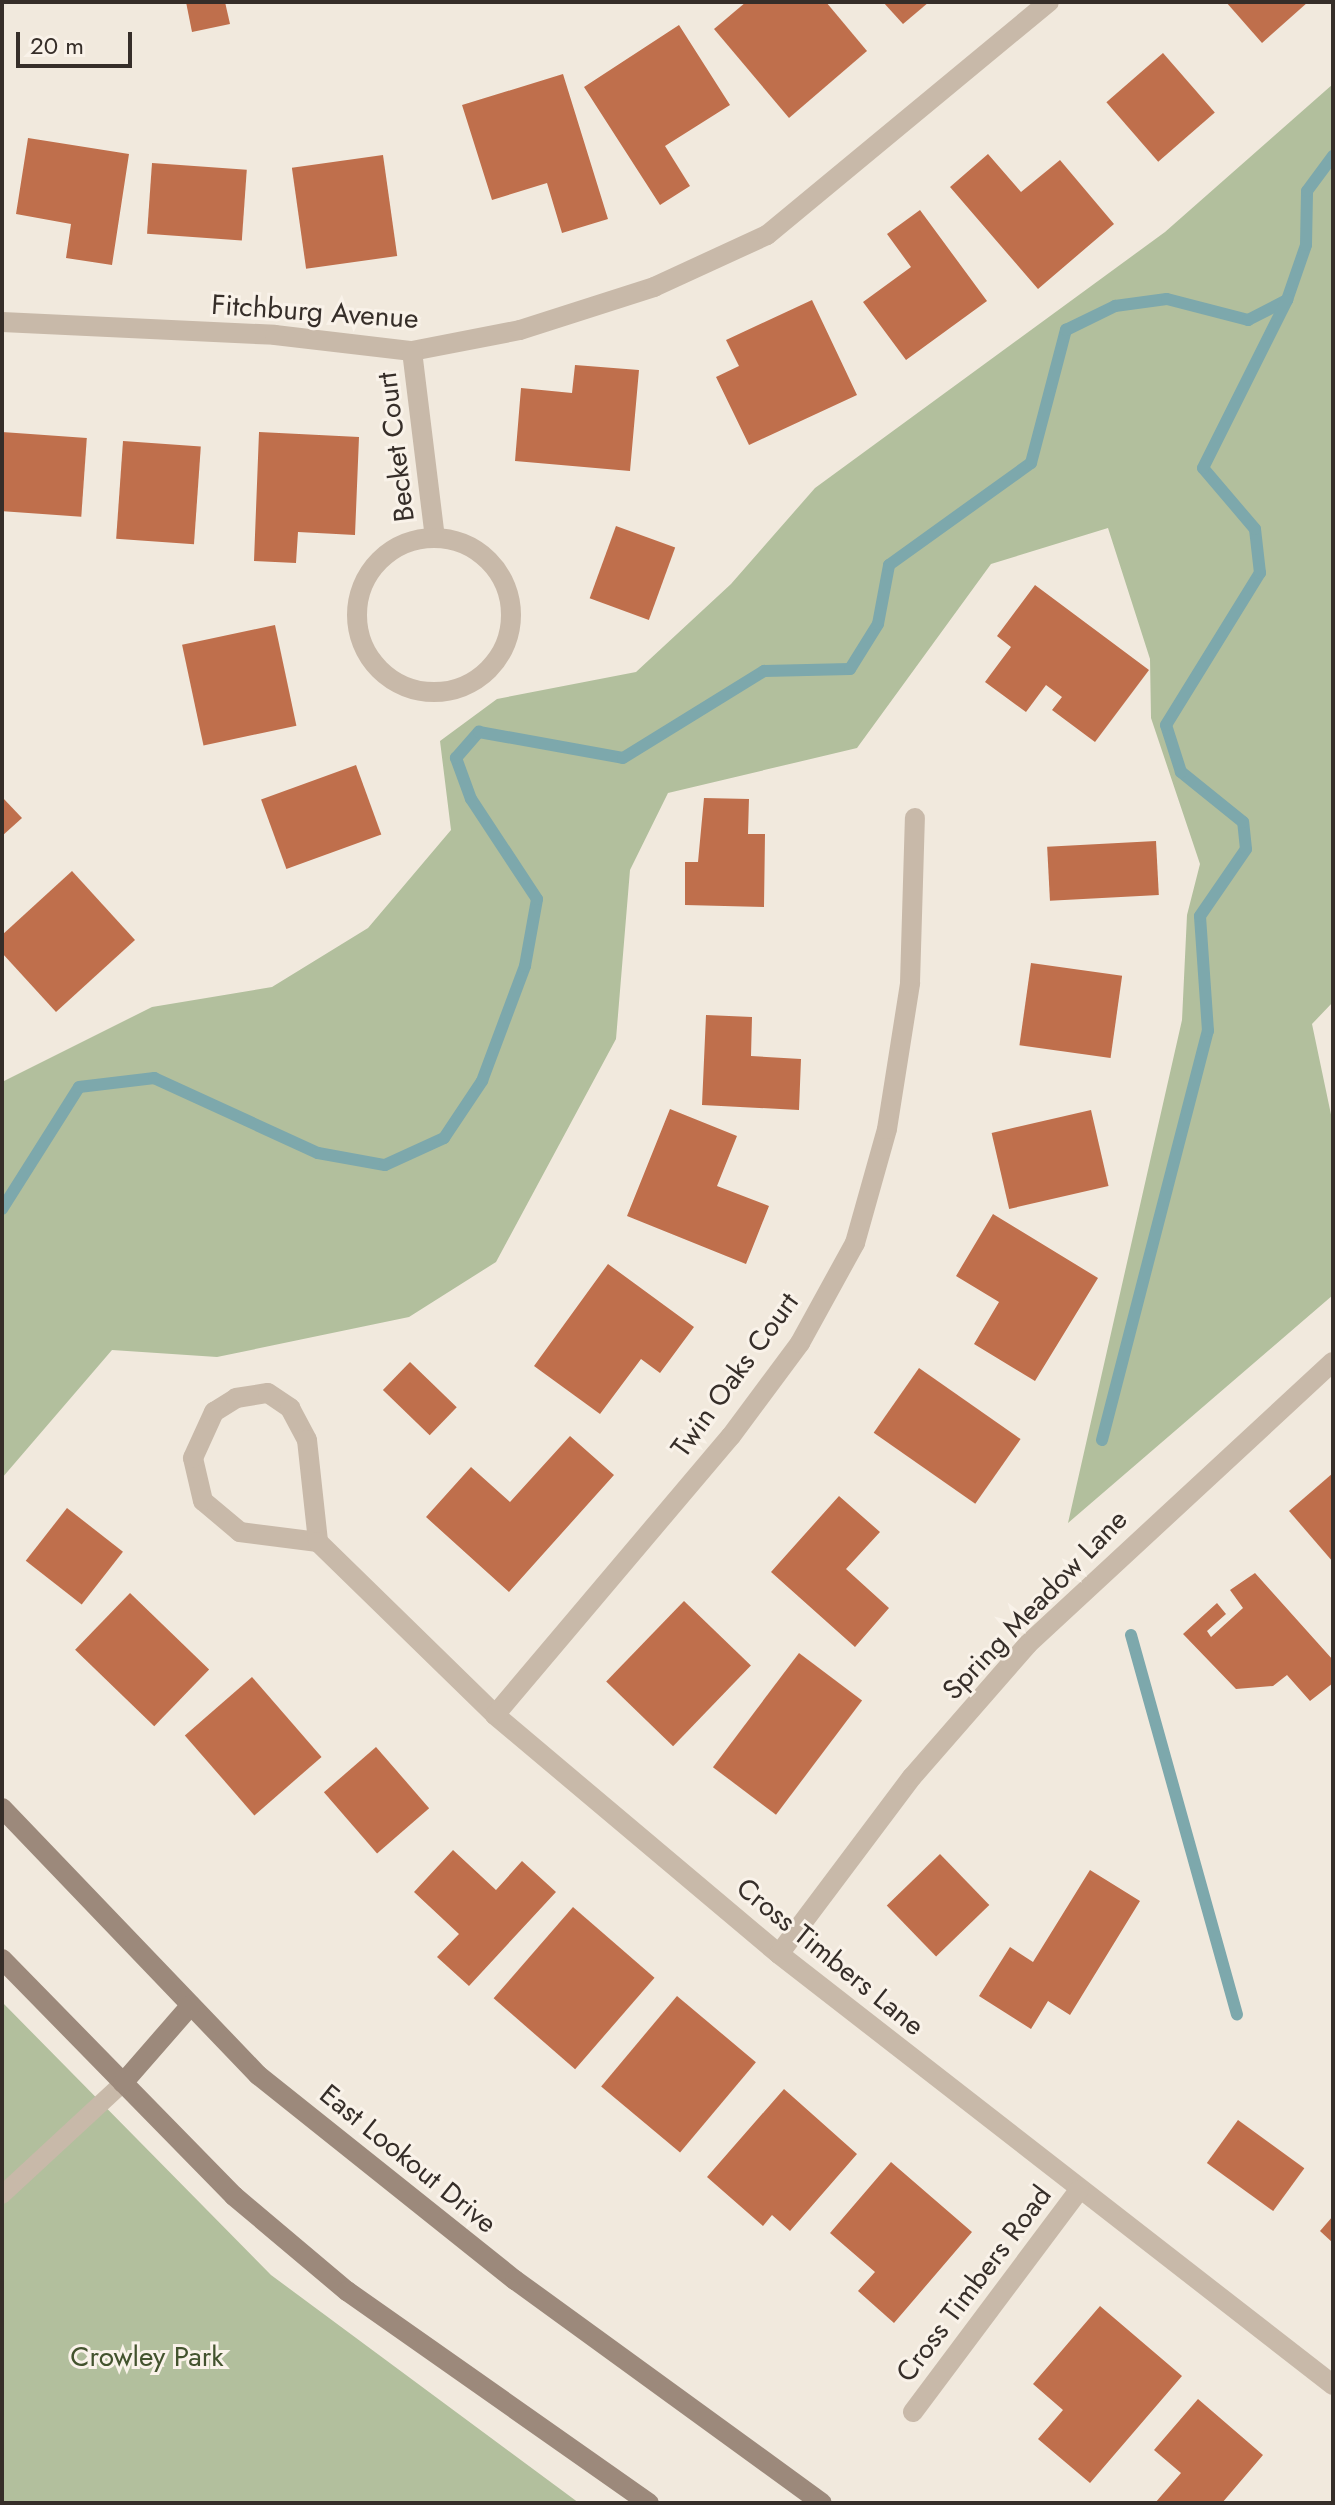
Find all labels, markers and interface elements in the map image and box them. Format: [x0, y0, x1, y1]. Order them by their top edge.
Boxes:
scale bar [20, 16, 136, 66]
text: 20 m [30, 28, 84, 63]
street label: Fitchburg Avenue [210, 288, 420, 336]
street label: Becket Court [370, 370, 422, 524]
street label: Twin Oaks Court [664, 1286, 806, 1464]
street label: Spring Meadow Lane [936, 1503, 1134, 1707]
street label: Cross Timbers Lane [729, 1871, 931, 2043]
street label: East Lookout Drive [313, 2077, 503, 2241]
street label: Cross Timbers Road [889, 2179, 1059, 2389]
park label: Crowley Park [70, 2340, 224, 2374]

